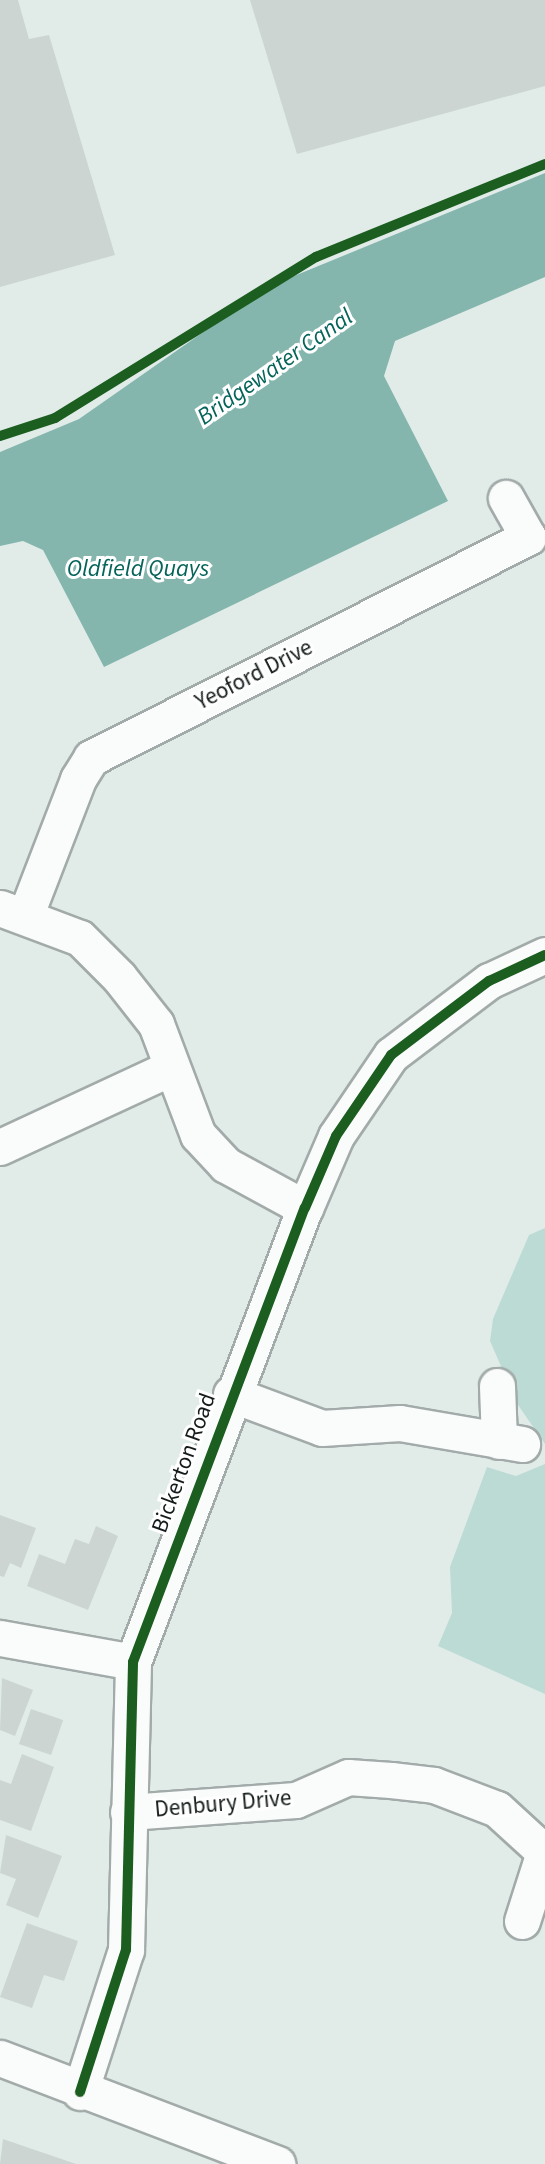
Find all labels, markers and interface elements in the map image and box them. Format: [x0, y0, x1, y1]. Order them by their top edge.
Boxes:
water label: Bridgewater Canal [192, 303, 358, 431]
water label: Oldfield Quays [67, 555, 209, 583]
street label: Yeoford Drive [191, 634, 317, 716]
street label: Bickerton Road [146, 1389, 222, 1537]
street label: Denbury Drive [153, 1784, 293, 1824]

